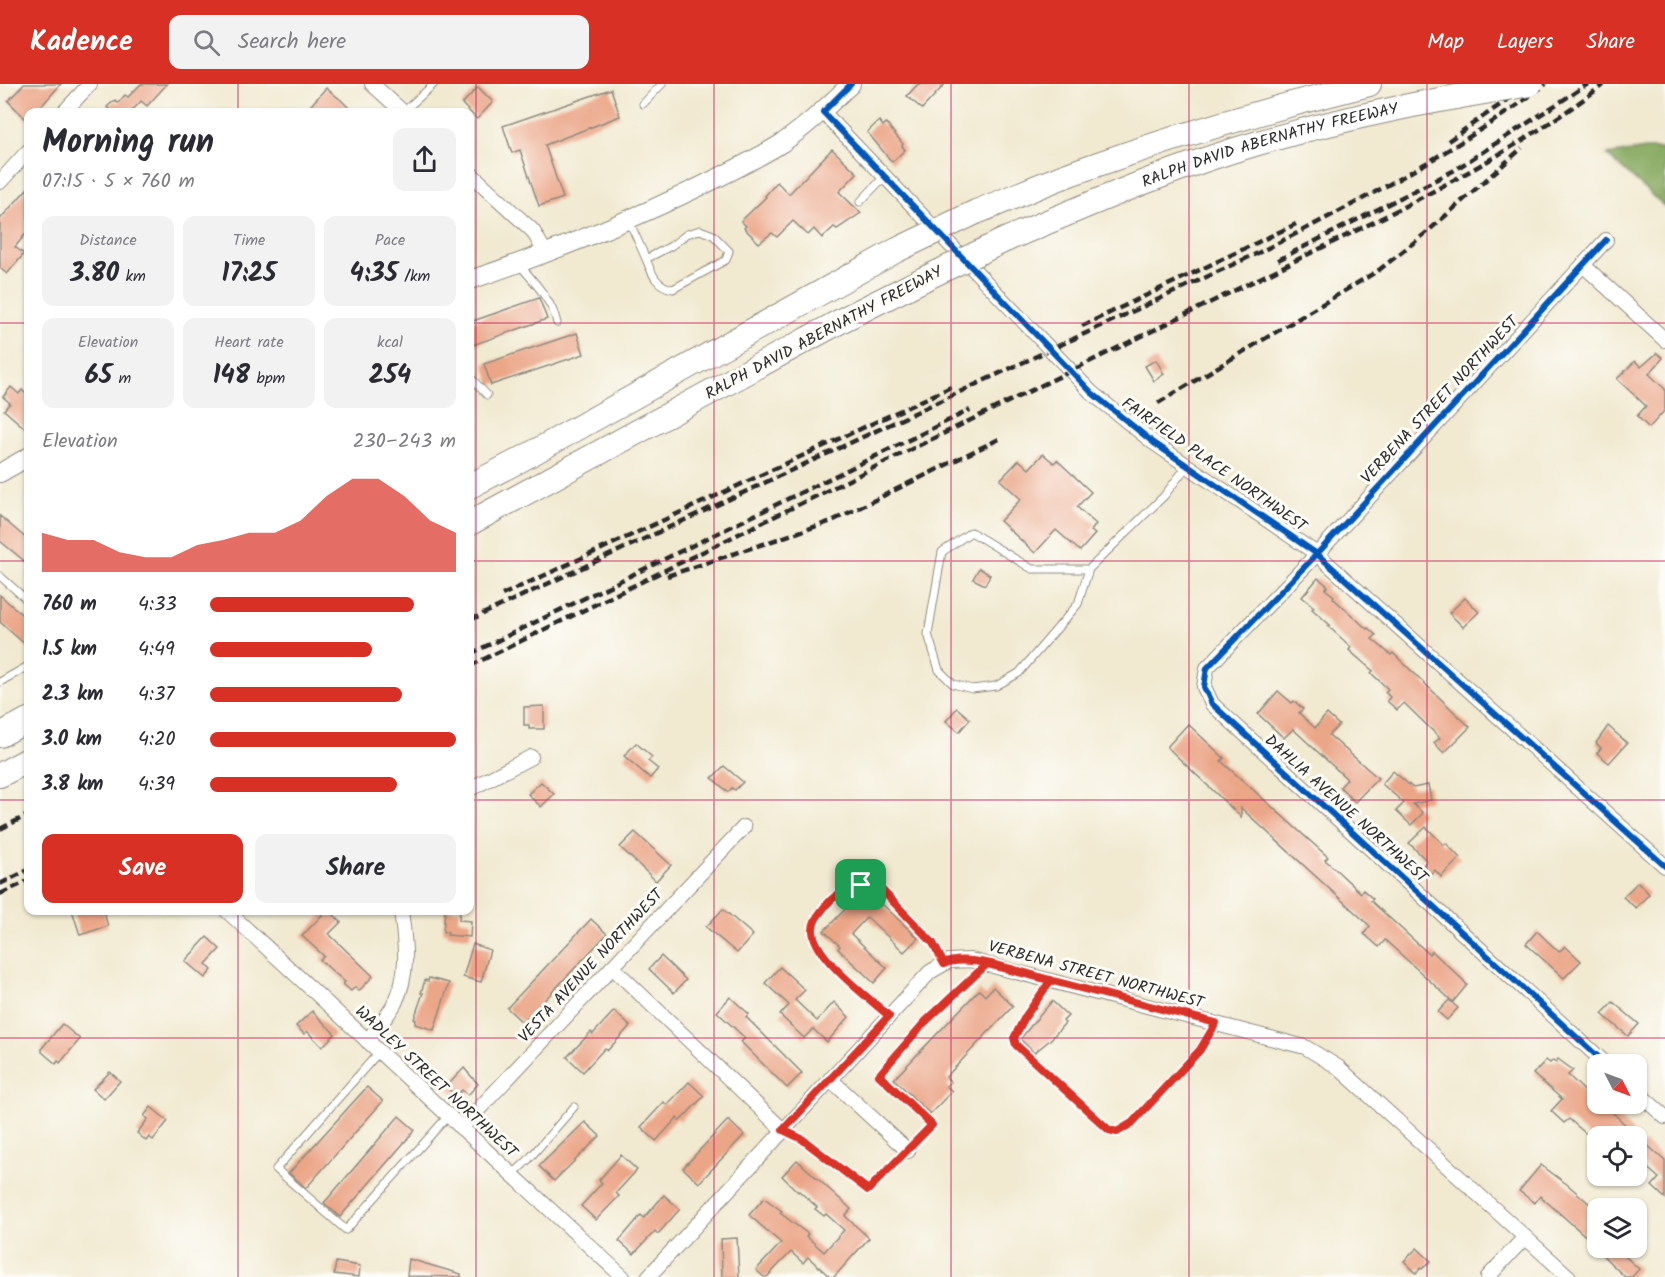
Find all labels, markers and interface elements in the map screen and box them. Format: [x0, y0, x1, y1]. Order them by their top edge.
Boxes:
search box [169, 15, 589, 69]
text: Kadence [30, 20, 133, 65]
text: Search here [238, 25, 346, 60]
icon: search [190, 26, 223, 59]
text: Map [1427, 26, 1464, 59]
text: Layers [1497, 26, 1553, 59]
text: Share [1586, 26, 1635, 59]
street label: RALPH DAVID ABERNATHY FREEWAY [1138, 96, 1401, 194]
text: Morning run [42, 117, 214, 170]
button: share [393, 128, 456, 191]
text: 07:15 · 5 × 760 m [42, 166, 195, 198]
text: Distance [79, 228, 137, 253]
text: Time [233, 228, 265, 253]
text: Pace [375, 228, 405, 253]
text: 3.80 [70, 253, 119, 295]
text: 17:25 [222, 253, 276, 295]
text: 4:35 [350, 253, 398, 295]
street label: RALPH DAVID ABERNATHY FREEWAY [701, 259, 948, 406]
text: km [119, 264, 146, 289]
text: /km [398, 264, 430, 289]
street label: VERBENA STREET NORTHWEST [1355, 309, 1526, 490]
text: Elevation [78, 330, 138, 355]
text: Heart rate [214, 330, 284, 355]
text: kcal [377, 330, 403, 355]
text: 65 [85, 355, 112, 397]
text: 148 [213, 355, 250, 397]
text: 254 [369, 355, 411, 397]
text: m [112, 366, 131, 391]
text: bpm [250, 366, 285, 391]
street label: FAIRFIELD PLACE NORTHWEST [1116, 391, 1313, 540]
text: Elevation [42, 426, 118, 458]
text: 230–243 m [353, 426, 456, 458]
text: 760 m [42, 589, 97, 621]
text: 4:33 [138, 589, 177, 621]
text: 1.5 km [42, 634, 97, 666]
text: 4:49 [138, 634, 175, 666]
text: 2.3 km [42, 679, 103, 711]
text: 4:37 [138, 679, 175, 711]
text: 3.0 km [42, 724, 102, 756]
text: 4:20 [138, 724, 176, 756]
street label: DAHLIA AVENUE NORTHWEST [1259, 729, 1434, 890]
text: 3.8 km [42, 769, 103, 801]
text: 4:39 [138, 769, 175, 801]
button: Save [42, 834, 243, 903]
button: Share [255, 834, 456, 903]
pin [835, 859, 886, 910]
icon: arrive [844, 868, 877, 901]
street label: VESTA AVENUE NORTHWEST [513, 882, 670, 1049]
street label: VERBENA STREET NORTHWEST [986, 934, 1208, 1016]
street label: WADLEY STREET NORTHWEST [349, 1000, 524, 1165]
north arrow [1587, 1054, 1647, 1114]
map controls [1587, 1054, 1647, 1258]
button: locate [1587, 1126, 1647, 1186]
button: layers [1587, 1198, 1647, 1258]

